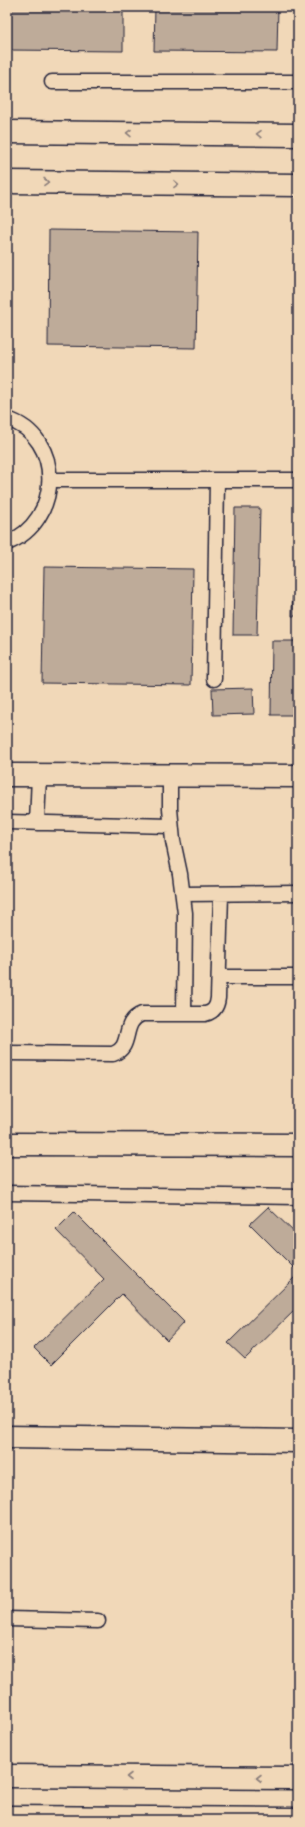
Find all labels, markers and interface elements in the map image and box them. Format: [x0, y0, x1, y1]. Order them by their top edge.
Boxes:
one-way arrow [126, 129, 132, 137]
one-way arrow [256, 130, 262, 138]
one-way arrow [43, 178, 49, 186]
one-way arrow [173, 180, 179, 188]
one-way arrow [126, 1773, 132, 1781]
one-way arrow [256, 1774, 262, 1782]

